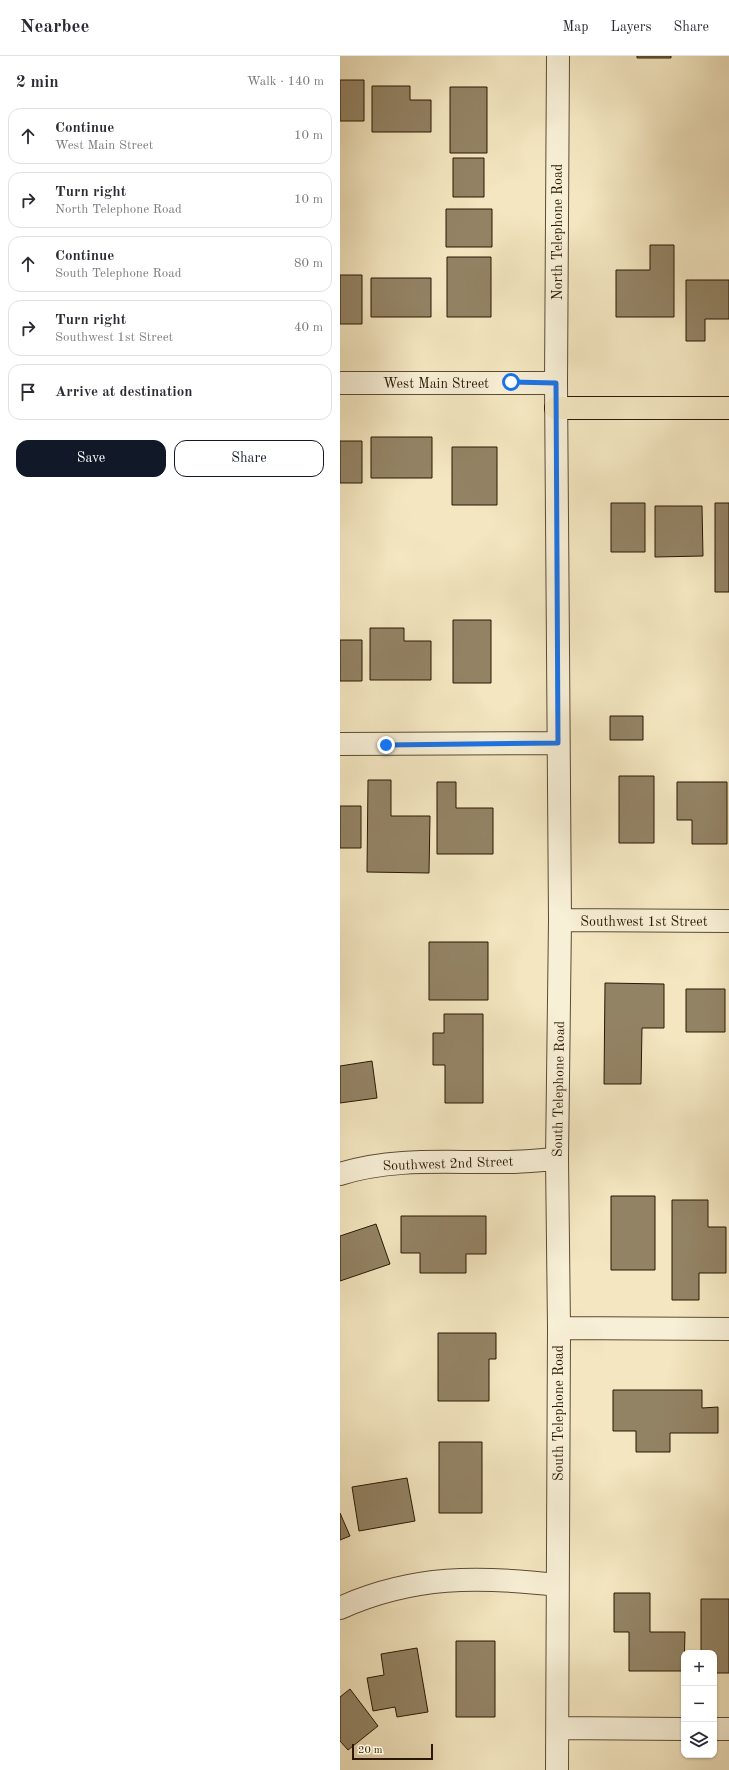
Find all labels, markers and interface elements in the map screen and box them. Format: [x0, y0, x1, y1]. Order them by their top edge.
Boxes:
text: Nearbee [20, 18, 89, 37]
text: Map [563, 20, 589, 34]
text: Layers [611, 20, 652, 34]
text: Share [674, 20, 709, 34]
text: 2 min [16, 74, 59, 91]
text: Walk · 140 m [247, 75, 324, 88]
text: Continue [55, 121, 114, 136]
icon: ahead [17, 125, 39, 147]
text: 10 m [294, 129, 323, 142]
text: West Main Street [55, 139, 153, 152]
street label: North Telephone Road [551, 164, 565, 300]
text: Turn right [55, 185, 126, 200]
icon: right [17, 189, 39, 211]
text: 10 m [294, 193, 323, 206]
text: North Telephone Road [55, 203, 182, 216]
text: Continue [55, 249, 114, 264]
icon: ahead [17, 253, 39, 275]
text: 80 m [294, 257, 323, 270]
text: South Telephone Road [55, 267, 181, 280]
text: Turn right [55, 313, 126, 328]
icon: right [17, 317, 39, 339]
text: 40 m [294, 321, 323, 334]
text: Southwest 1st Street [55, 331, 173, 344]
route start [502, 373, 520, 391]
street label: West Main Street [383, 377, 489, 391]
icon: arrive [17, 381, 39, 403]
text: Arrive at destination [55, 385, 193, 400]
button: Save [16, 440, 166, 477]
button: Share [174, 440, 324, 477]
route end [377, 736, 395, 754]
street label: Southwest 1st Street [580, 915, 708, 929]
street label: South Telephone Road [551, 1021, 567, 1157]
street label: Southwest 2nd Street [382, 1155, 514, 1173]
street label: South Telephone Road [552, 1345, 566, 1481]
map controls [681, 1650, 717, 1758]
button: + [681, 1650, 717, 1686]
button: − [681, 1686, 717, 1722]
button: layers [681, 1722, 717, 1758]
scale bar [352, 1742, 433, 1761]
text: 20 m [358, 1745, 383, 1756]

